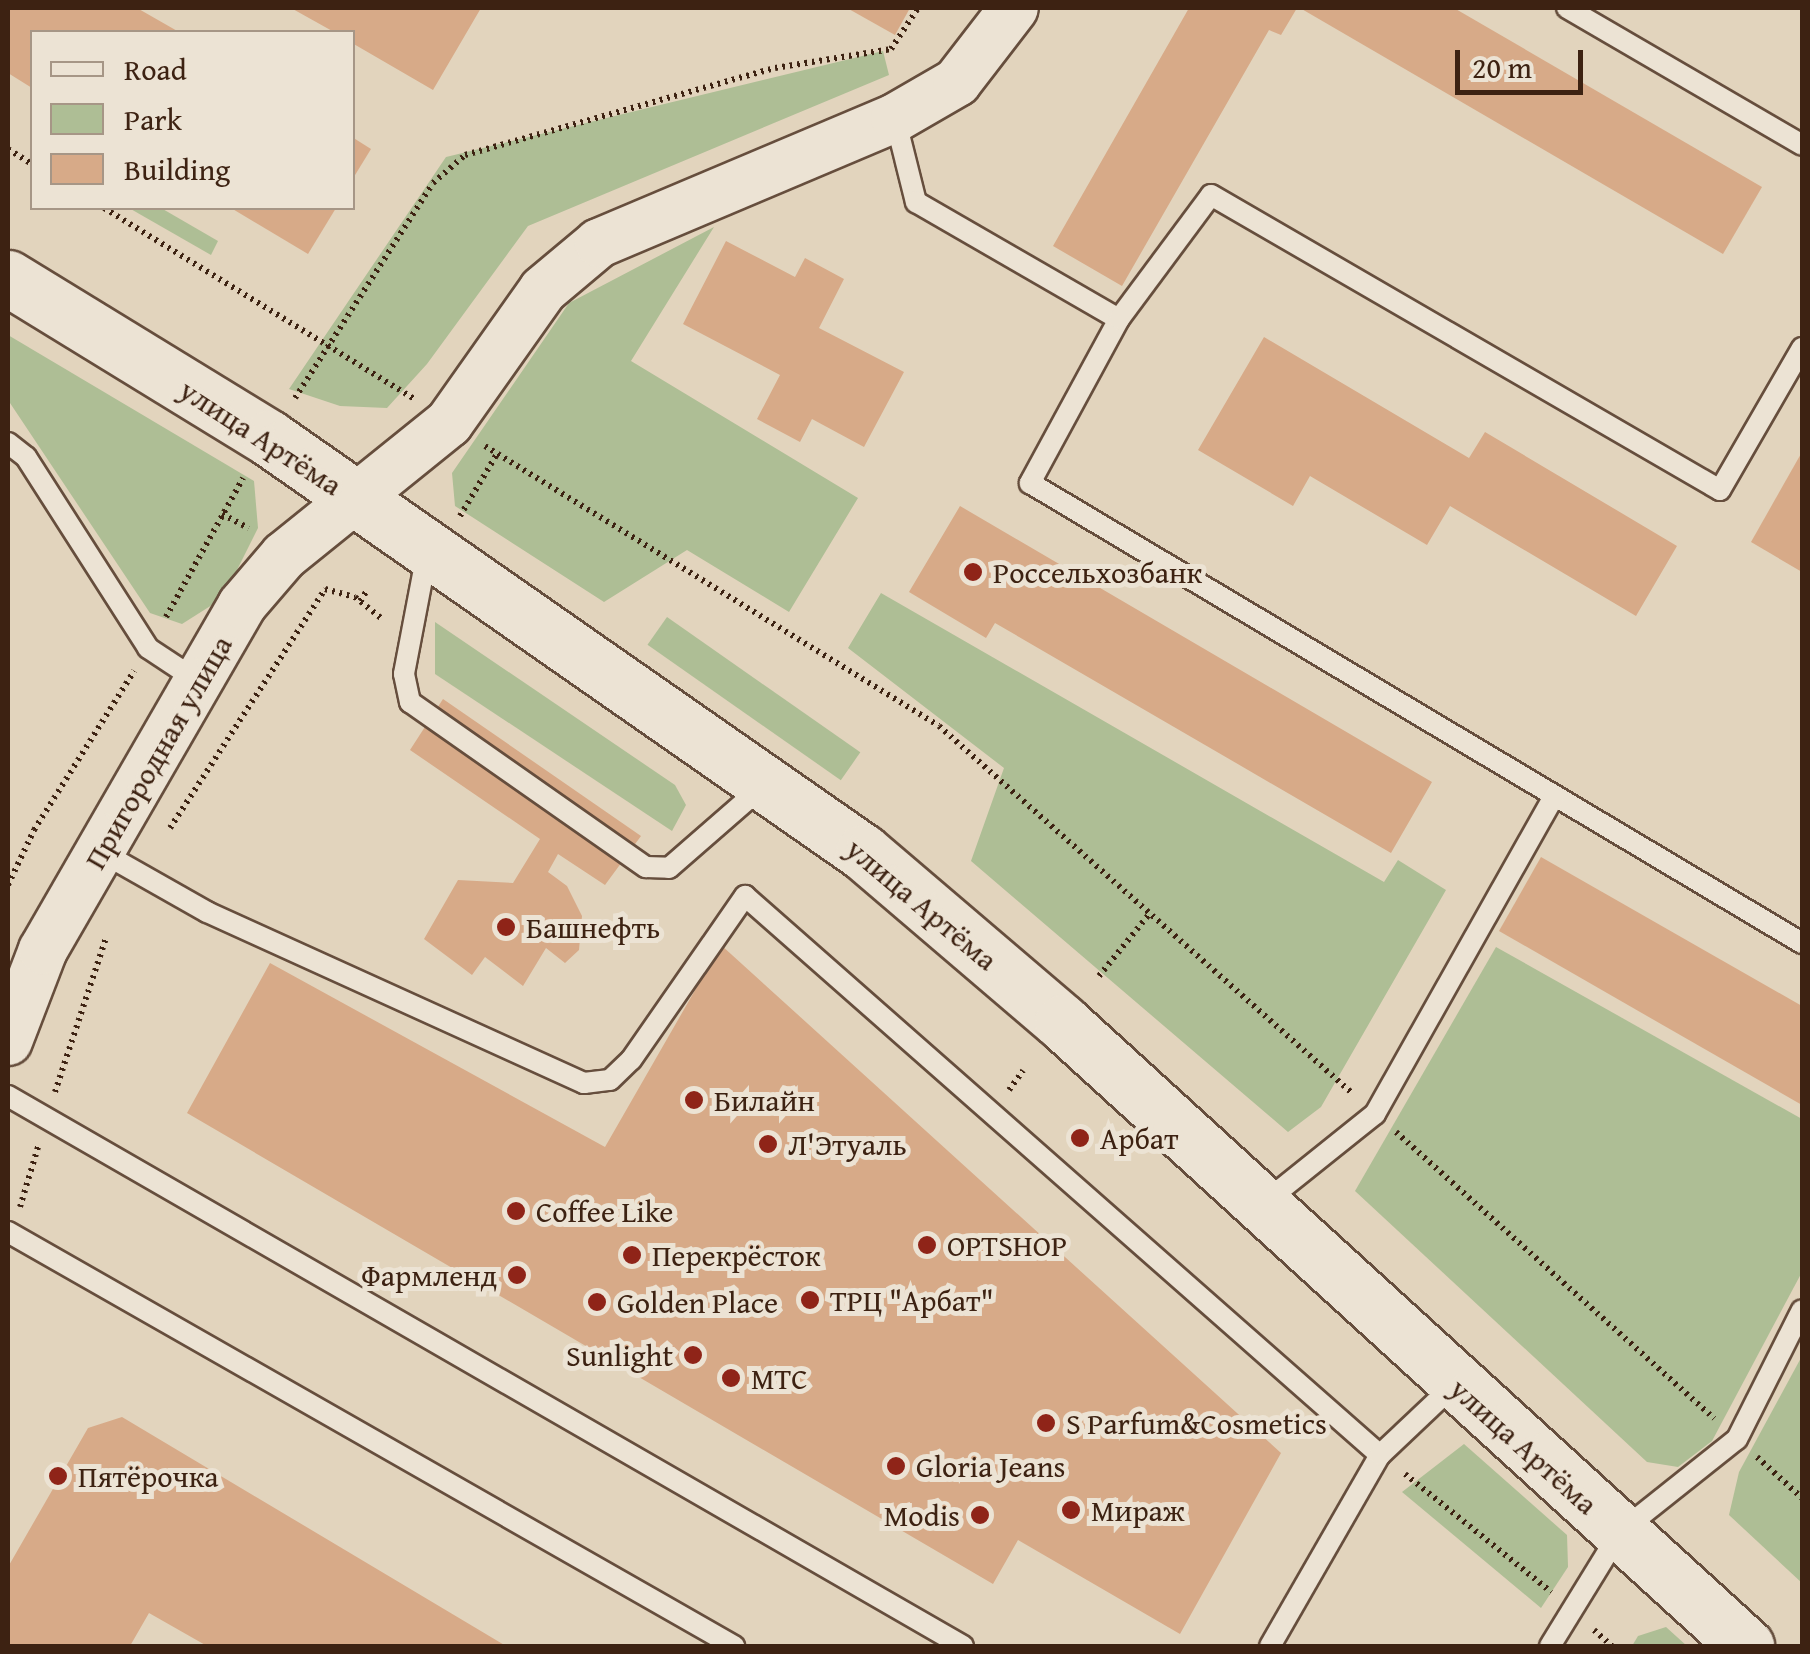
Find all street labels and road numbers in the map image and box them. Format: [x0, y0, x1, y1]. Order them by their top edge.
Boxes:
street label: улица Артёма [173, 371, 349, 503]
street label: Пригородная улица [77, 629, 239, 875]
street label: улица Артёма [839, 830, 1005, 978]
street label: улица Артёма [1443, 1370, 1605, 1522]

